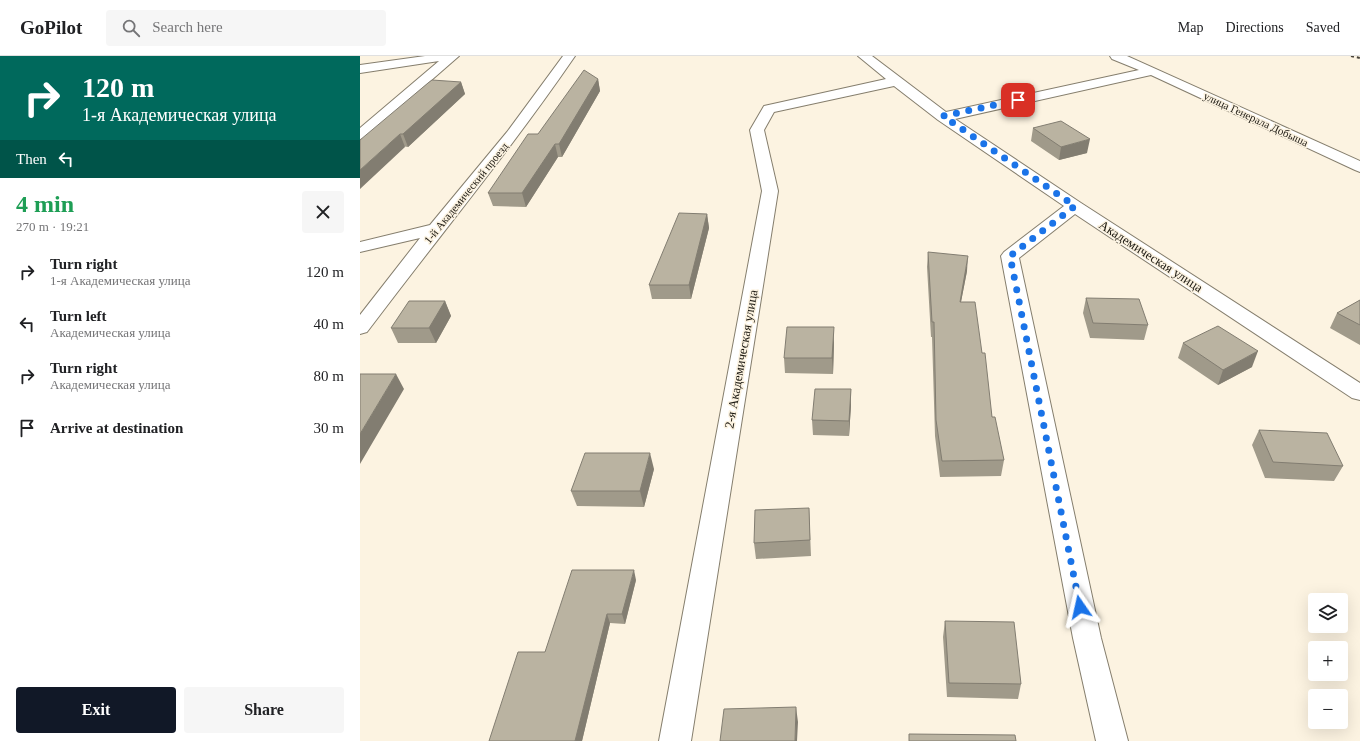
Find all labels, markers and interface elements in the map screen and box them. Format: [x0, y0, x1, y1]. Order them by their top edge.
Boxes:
search box [106, 10, 386, 46]
text: GoPilot [20, 17, 82, 38]
icon: search [120, 17, 142, 39]
text: Search here [152, 19, 223, 35]
text: Map [1178, 20, 1203, 35]
text: Directions [1225, 20, 1284, 35]
text: Saved [1306, 20, 1340, 35]
icon: right [16, 72, 68, 124]
text: 120 m [82, 72, 154, 103]
pin [1001, 83, 1035, 117]
icon: arrive [1007, 89, 1029, 111]
street label: улица Генерала Добыша [1202, 89, 1310, 149]
text: 1-я Академическая улица [82, 105, 277, 125]
street label: 1-й Академический проезд [422, 140, 511, 246]
icon: left [55, 148, 77, 170]
text: Then [16, 151, 47, 167]
text: 4 min [16, 191, 74, 217]
button: close [302, 191, 344, 233]
street label: Академическая улица [1096, 217, 1206, 295]
text: 270 m · 19:21 [16, 219, 89, 234]
text: Turn right [50, 256, 117, 272]
icon: right [16, 261, 38, 283]
text: 120 m [306, 264, 344, 280]
text: 1-я Академическая улица [50, 273, 191, 288]
street label: 2-я Академическая улица [721, 288, 761, 430]
text: Turn left [50, 308, 107, 324]
icon: left [16, 313, 38, 335]
text: 40 m [314, 316, 344, 332]
text: Академическая улица [50, 325, 170, 340]
text: Turn right [50, 360, 117, 376]
icon: right [16, 365, 38, 387]
text: 80 m [314, 368, 344, 384]
text: Академическая улица [50, 377, 170, 392]
icon: arrive [16, 417, 38, 439]
text: Arrive at destination [50, 420, 183, 436]
text: 30 m [314, 420, 344, 436]
position arrow [1059, 586, 1101, 628]
map controls [1308, 593, 1348, 729]
button: layers [1308, 593, 1348, 633]
button: + [1308, 641, 1348, 681]
button: Exit [16, 687, 176, 733]
button: Share [184, 687, 344, 733]
button: − [1308, 689, 1348, 729]

